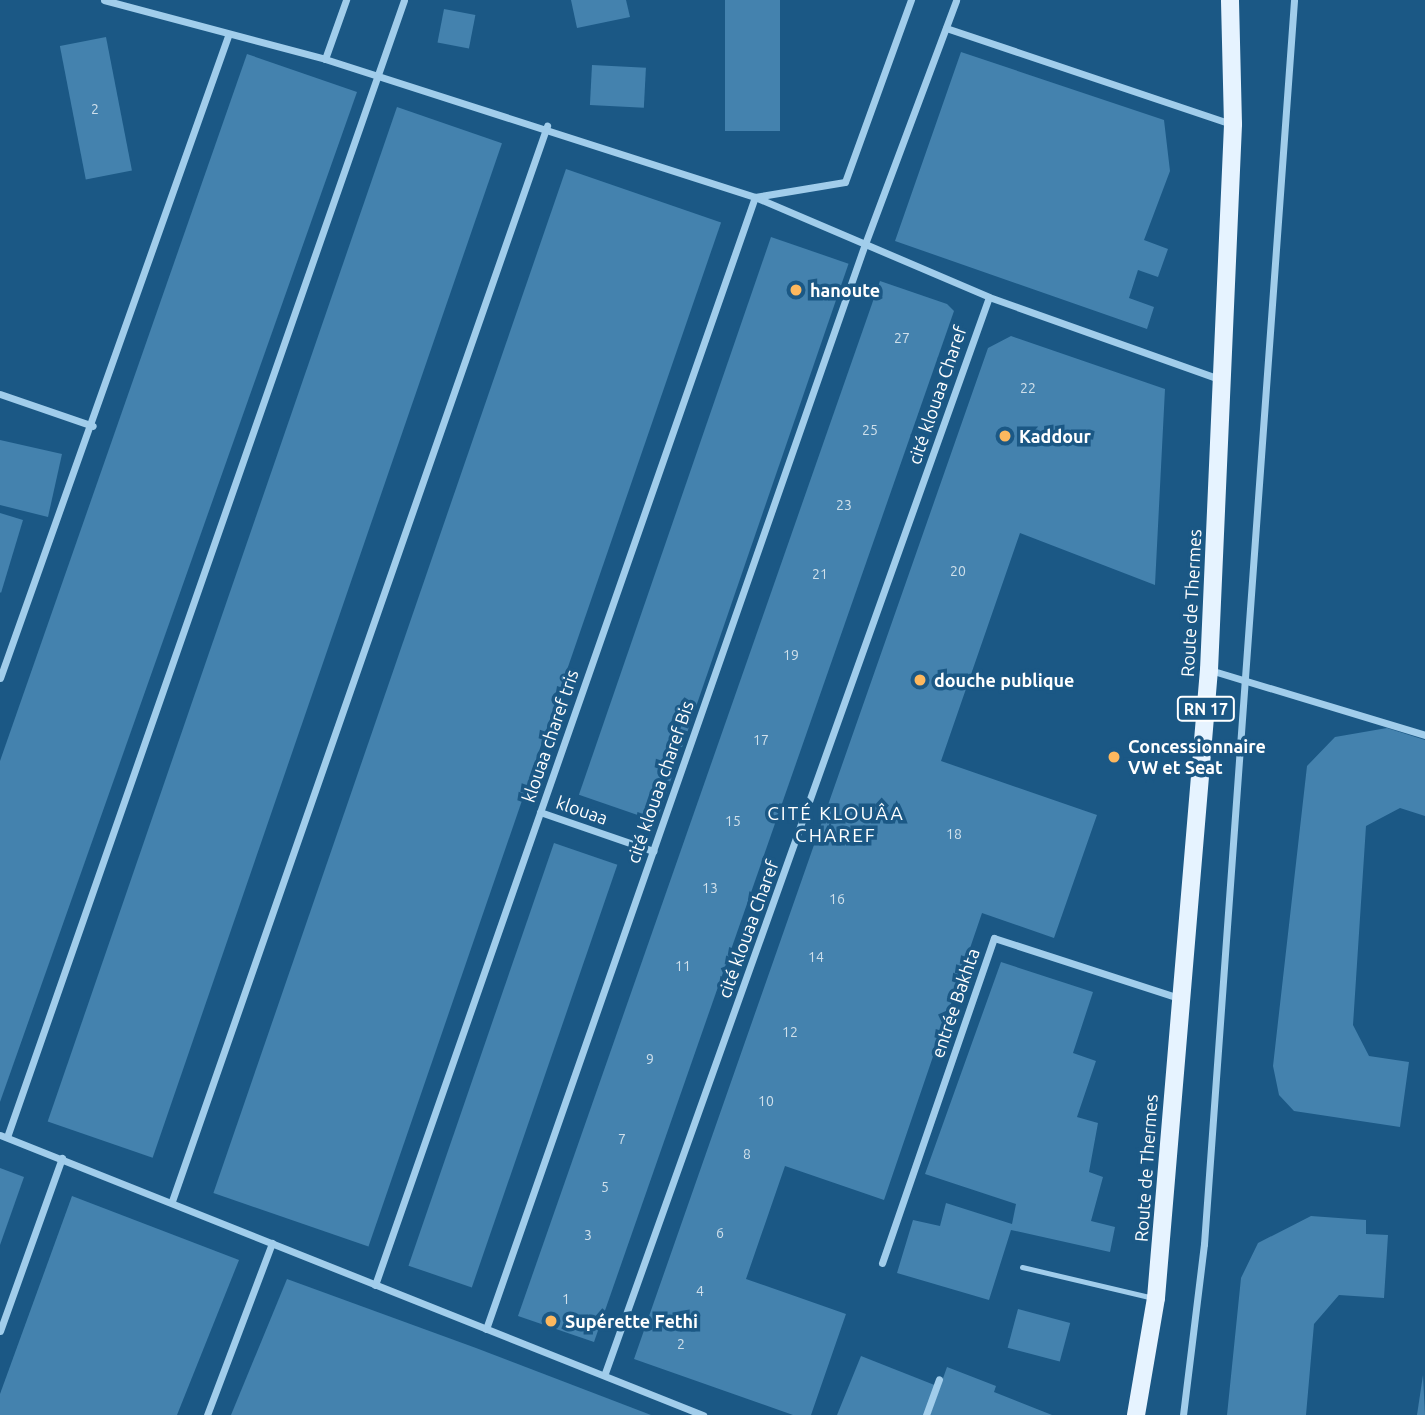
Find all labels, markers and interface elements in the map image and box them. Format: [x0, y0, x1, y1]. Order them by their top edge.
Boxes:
house number: 2 [91, 101, 99, 117]
place label: hanoute [810, 279, 880, 301]
marker: hanoute [788, 282, 804, 298]
street label: cité klouaa Charef [903, 323, 971, 467]
house number: 27 [894, 330, 910, 346]
house number: 22 [1020, 380, 1036, 396]
house number: 25 [862, 422, 878, 438]
place label: Kaddour [1019, 425, 1091, 447]
marker: Kaddour [997, 428, 1013, 444]
house number: 23 [836, 497, 852, 513]
street label: Route de Thermes [1176, 529, 1206, 677]
house number: 20 [950, 563, 966, 579]
house number: 21 [812, 566, 828, 582]
house number: 19 [783, 647, 799, 663]
street label: klouaa charef tris [517, 667, 583, 805]
place label: douche publique [934, 669, 1074, 691]
marker: douche publique [912, 672, 928, 688]
road number: RN 17 [1176, 696, 1236, 722]
street label: cité klouaa charef Bis [622, 698, 698, 866]
house number: 17 [753, 732, 769, 748]
place label: Concessionnaire VW et Seat [1128, 736, 1266, 778]
marker: Concessionnaire VW et Seat [1106, 749, 1122, 765]
street label: klouaa [553, 791, 611, 829]
district label: CITÉ KLOUÂA CHAREF [769, 803, 903, 847]
house number: 15 [725, 813, 741, 829]
house number: 18 [946, 826, 962, 842]
street label: cité klouaa Charef [713, 857, 783, 1001]
house number: 13 [702, 880, 718, 896]
house number: 16 [829, 891, 845, 907]
street label: entrée Bakhta [926, 945, 984, 1061]
house number: 14 [808, 949, 824, 965]
house number: 11 [675, 958, 691, 974]
house number: 12 [782, 1024, 798, 1040]
house number: 9 [646, 1051, 654, 1067]
house number: 10 [758, 1093, 774, 1109]
street label: Route de Thermes [1130, 1093, 1162, 1243]
house number: 7 [618, 1131, 626, 1147]
house number: 8 [743, 1146, 751, 1162]
house number: 5 [601, 1179, 609, 1195]
house number: 6 [716, 1225, 724, 1241]
house number: 3 [584, 1227, 592, 1243]
house number: 4 [696, 1283, 704, 1299]
house number: 1 [562, 1291, 570, 1307]
place label: Supérette Fethi [565, 1310, 698, 1332]
marker: Supérette Fethi [543, 1313, 559, 1329]
house number: 2 [677, 1336, 685, 1352]

